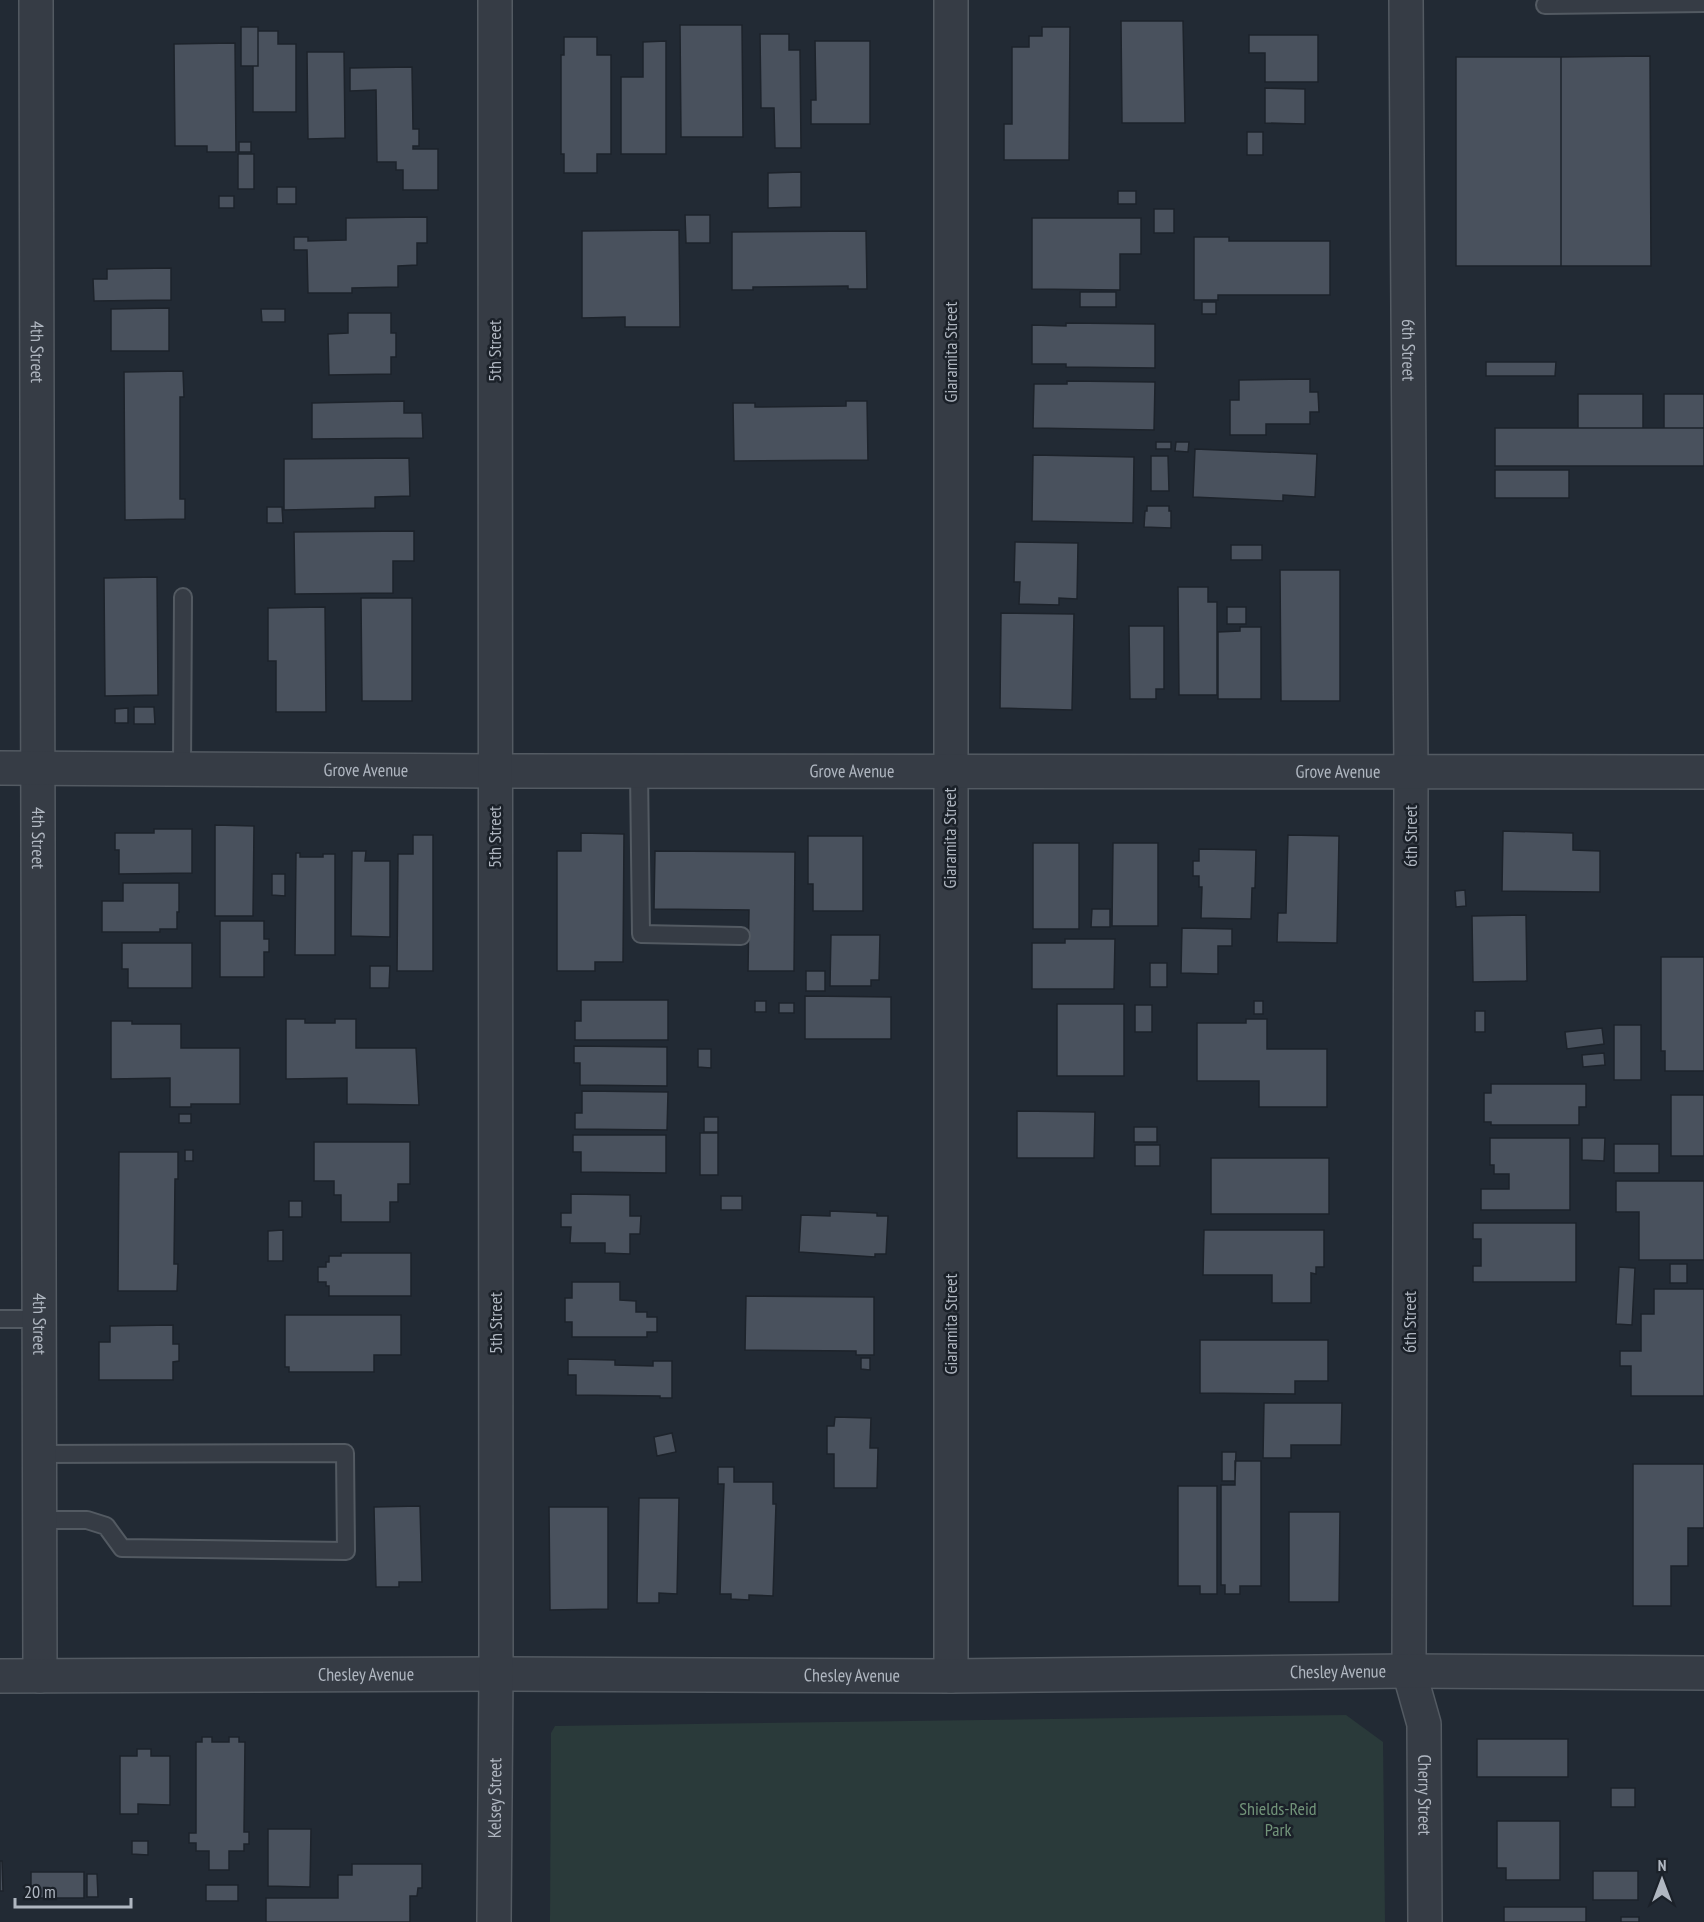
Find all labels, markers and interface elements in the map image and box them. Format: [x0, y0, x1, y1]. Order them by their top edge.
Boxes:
street label: Giaramita Street [939, 301, 962, 402]
street label: 6th Street [1397, 319, 1420, 381]
street label: 5th Street [483, 320, 506, 382]
street label: 4th Street [26, 321, 49, 383]
street label: Grove Avenue [324, 758, 408, 781]
street label: Grove Avenue [810, 759, 894, 782]
street label: Grove Avenue [1296, 760, 1380, 783]
street label: Giaramita Street [938, 787, 961, 888]
street label: 6th Street [1399, 805, 1422, 867]
street label: 5th Street [483, 806, 506, 868]
street label: 4th Street [27, 807, 50, 869]
street label: Giaramita Street [939, 1273, 962, 1374]
street label: 6th Street [1398, 1291, 1421, 1353]
street label: 5th Street [484, 1292, 507, 1354]
street label: 4th Street [28, 1293, 51, 1355]
street label: Chesley Avenue [1290, 1659, 1386, 1683]
street label: Chesley Avenue [318, 1662, 414, 1686]
street label: Chesley Avenue [804, 1663, 900, 1687]
street label: Cherry Street [1413, 1754, 1437, 1835]
street label: Kelsey Street [483, 1758, 506, 1838]
park label: Shields-Reid Park [1239, 1797, 1317, 1841]
north arrow [1632, 1850, 1692, 1910]
text: N [1658, 1855, 1666, 1875]
scale bar [15, 1871, 130, 1909]
text: 20 m [24, 1880, 56, 1903]

